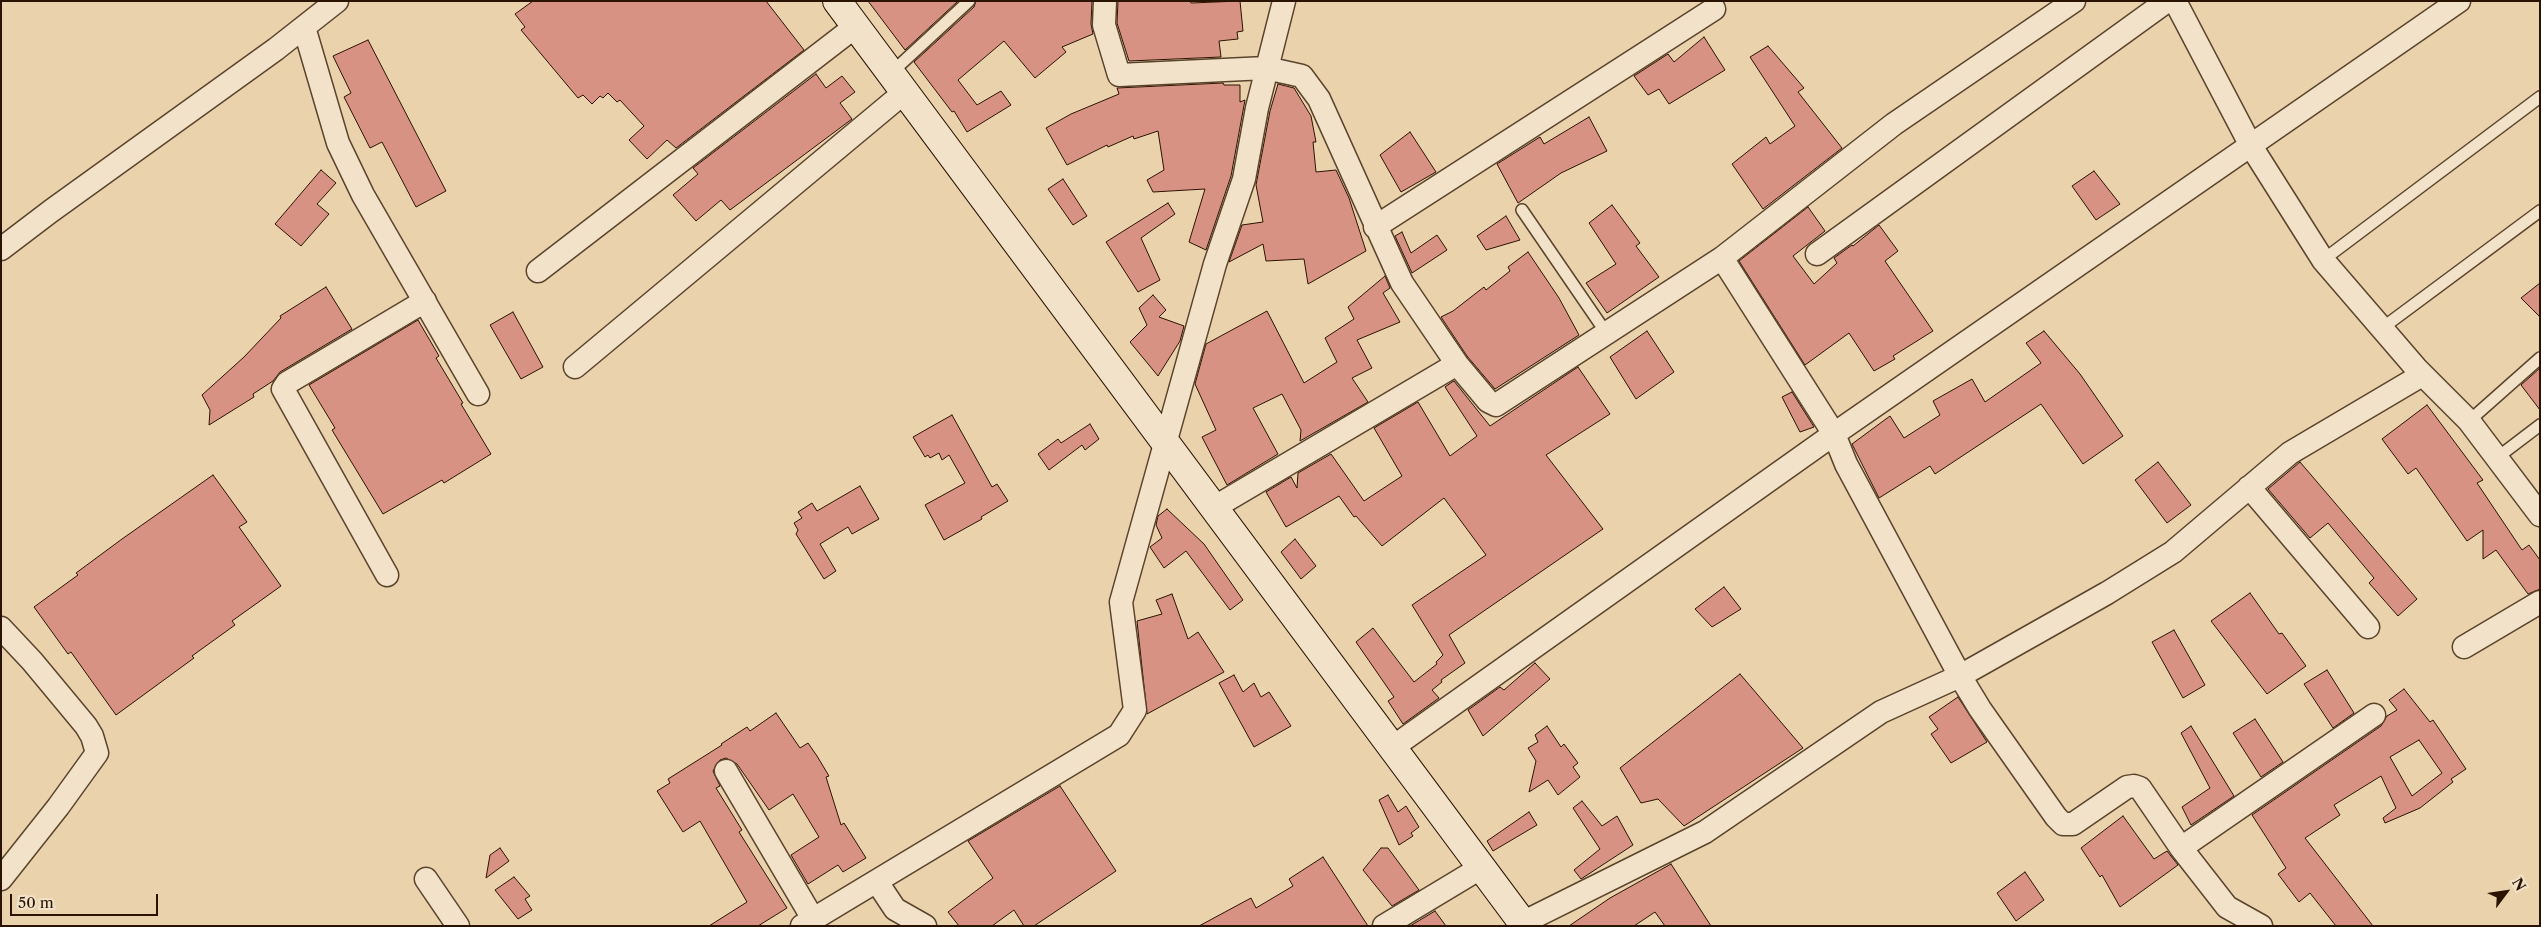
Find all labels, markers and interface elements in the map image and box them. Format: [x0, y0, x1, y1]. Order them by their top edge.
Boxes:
north arrow [2481, 867, 2531, 917]
text: N [2508, 874, 2530, 894]
scale bar [12, 884, 160, 916]
text: 50 m [18, 893, 54, 912]

